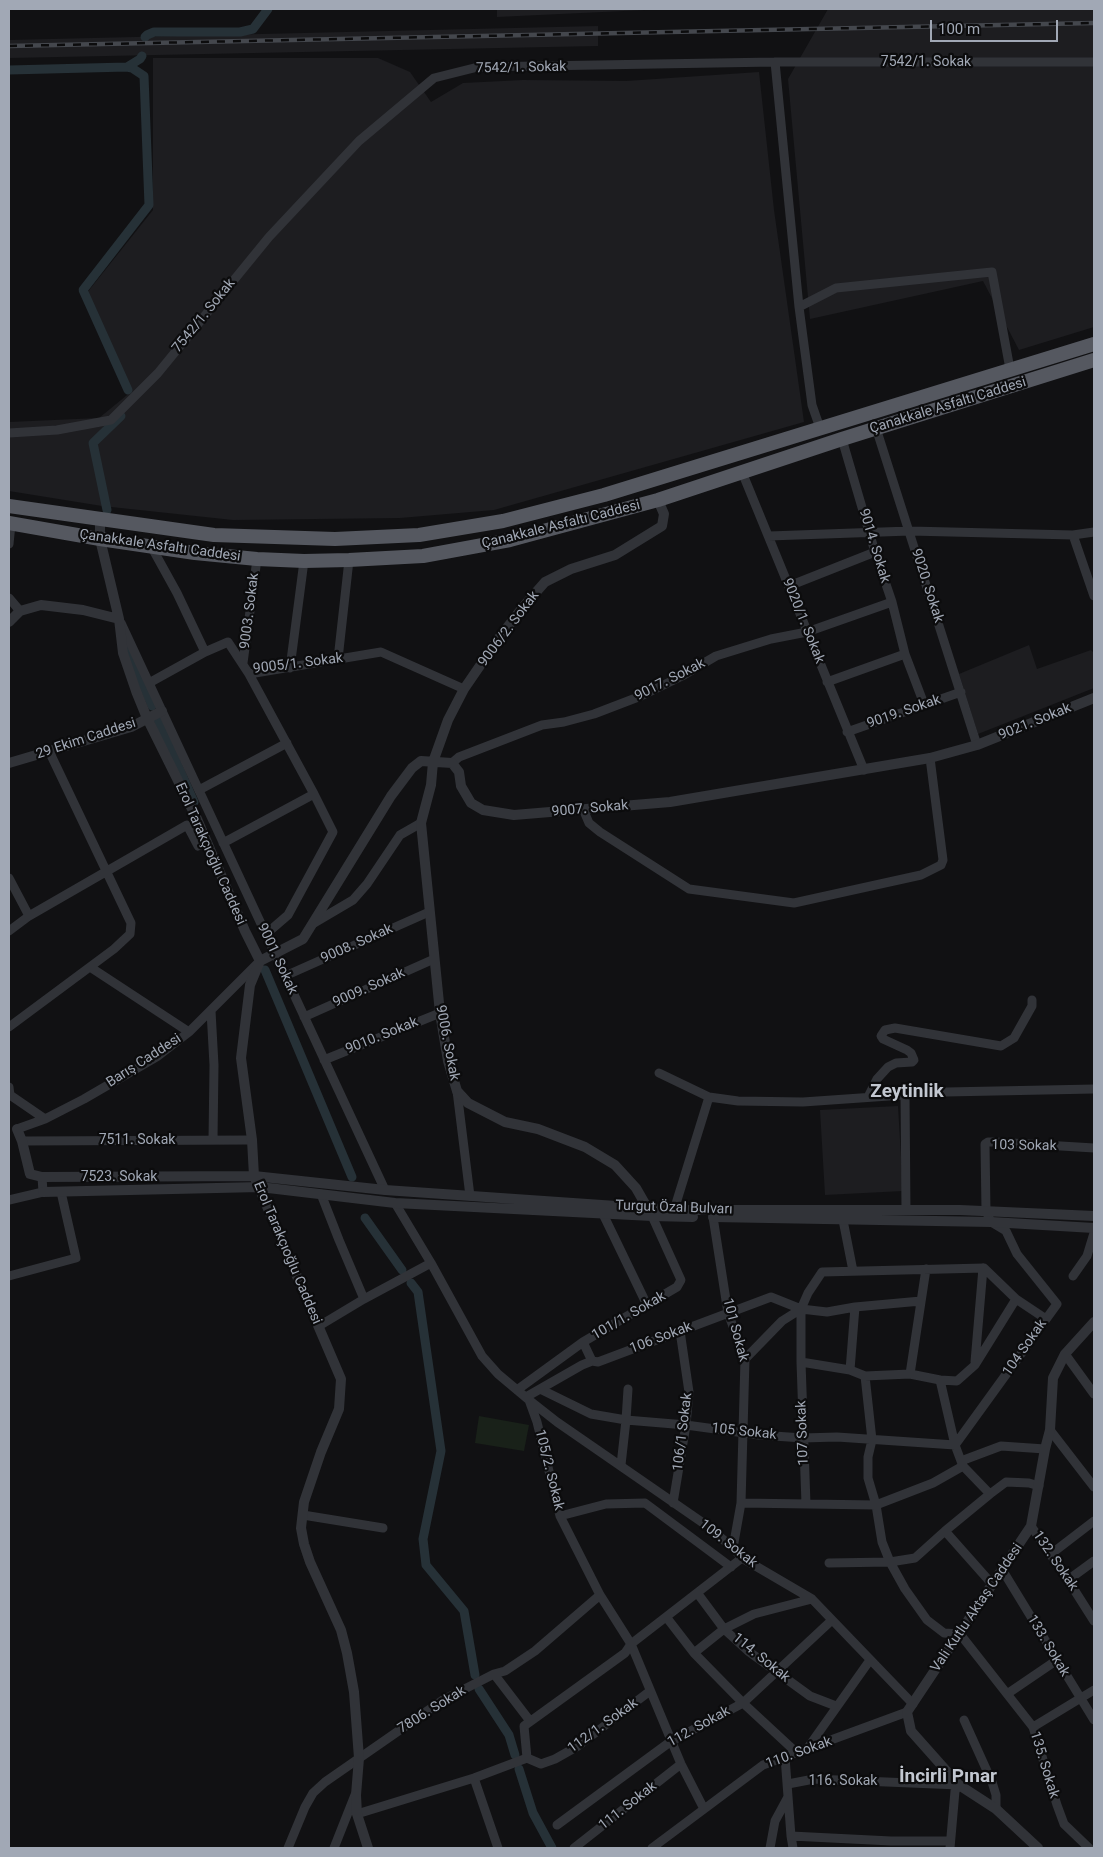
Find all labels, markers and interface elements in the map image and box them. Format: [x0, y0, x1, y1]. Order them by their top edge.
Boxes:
scale bar [933, 10, 1060, 42]
text: 100 m [938, 20, 980, 38]
street label: 7542/1. Sokak [881, 54, 971, 70]
street label: 7542/1. Sokak [476, 59, 566, 77]
street label: 7542/1. Sokak [169, 276, 239, 356]
street label: Çanakkale Asfaltı Caddesi [868, 374, 1028, 438]
street label: Çanakkale Asfaltı Caddesi [480, 497, 642, 553]
street label: 9014. Sokak [855, 507, 893, 585]
street label: Çanakkale Asfaltı Caddesi [78, 526, 242, 566]
street label: 9020. Sokak [907, 547, 947, 625]
street label: 9003. Sokak [237, 572, 263, 650]
street label: 9020/1. Sokak [778, 576, 828, 666]
street label: 9006/2. Sokak [475, 588, 543, 670]
street label: 9005/1. Sokak [252, 650, 344, 678]
street label: 9017. Sokak [632, 655, 708, 705]
street label: 9019. Sokak [865, 692, 943, 732]
street label: 9021. Sokak [996, 700, 1074, 744]
street label: 29 Ekim Caddesi [34, 715, 138, 763]
street label: Erol Tarakçıoğlu Caddesi [171, 780, 249, 928]
street label: 9007. Sokak [551, 797, 629, 821]
street label: 9001. Sokak [253, 921, 301, 997]
street label: 9008. Sokak [319, 921, 395, 967]
street label: 9009. Sokak [331, 965, 407, 1011]
street label: 9006. Sokak [431, 1004, 463, 1082]
street label: 9010. Sokak [343, 1014, 421, 1058]
street label: Barış Caddesi [103, 1031, 185, 1091]
district label: Zeytinlik [870, 1081, 944, 1103]
street label: 7511. Sokak [99, 1132, 175, 1148]
street label: 103 Sokak [991, 1137, 1057, 1155]
street label: 7523. Sokak [81, 1169, 157, 1185]
street label: Erol Tarakçıoğlu Caddesi [249, 1179, 325, 1327]
street label: Turgut Özal Bulvarı [615, 1198, 733, 1218]
street label: 101/1. Sokak [589, 1288, 669, 1344]
street label: 101 Sokak [718, 1296, 752, 1364]
street label: 104 Sokak [999, 1316, 1051, 1380]
street label: 106 Sokak [628, 1318, 694, 1358]
street label: 106/1 Sokak [670, 1392, 696, 1472]
street label: 107 Sokak [793, 1400, 813, 1466]
street label: 105 Sokak [711, 1420, 777, 1444]
street label: 105/2. Sokak [531, 1428, 567, 1512]
street label: 109. Sokak [696, 1516, 760, 1572]
street label: 132. Sokak [1029, 1528, 1081, 1594]
street label: Vali Kutlu Aktaş Caddesi [928, 1540, 1026, 1676]
street label: 133. Sokak [1023, 1612, 1073, 1680]
street label: 114. Sokak [729, 1630, 793, 1686]
street label: 7806. Sokak [395, 1683, 469, 1737]
street label: 112/1. Sokak [565, 1695, 641, 1757]
street label: 112. Sokak [665, 1703, 733, 1751]
street label: 135. Sokak [1026, 1730, 1062, 1800]
street label: 110. Sokak [764, 1733, 834, 1773]
district label: İncirli Pınar [899, 1766, 997, 1788]
street label: 116. Sokak [809, 1773, 877, 1789]
street label: 111. Sokak [596, 1778, 660, 1834]

